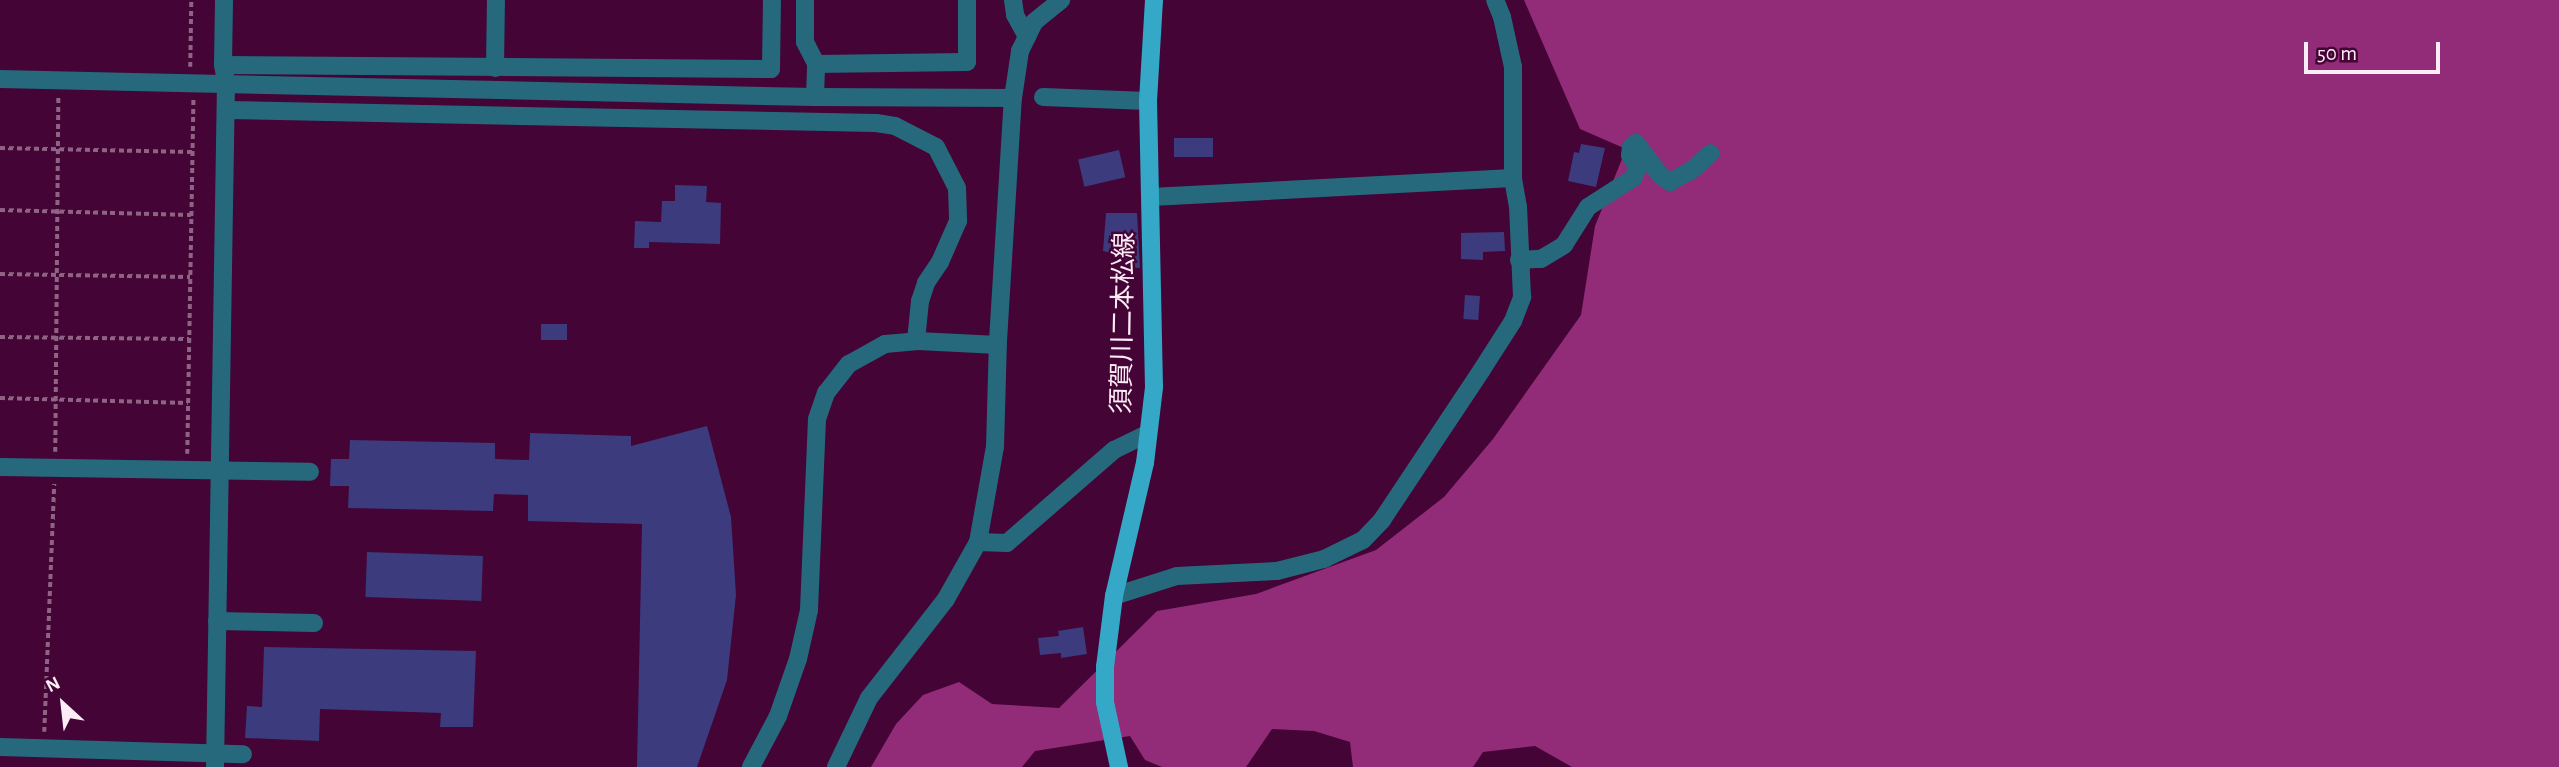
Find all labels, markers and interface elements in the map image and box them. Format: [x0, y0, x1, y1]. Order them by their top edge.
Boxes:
scale bar [2307, 28, 2444, 72]
text: 50 m [2317, 43, 2357, 64]
street label: 須賀川二本松線 [1107, 232, 1141, 414]
north arrow [28, 669, 98, 739]
text: N [43, 673, 63, 696]

